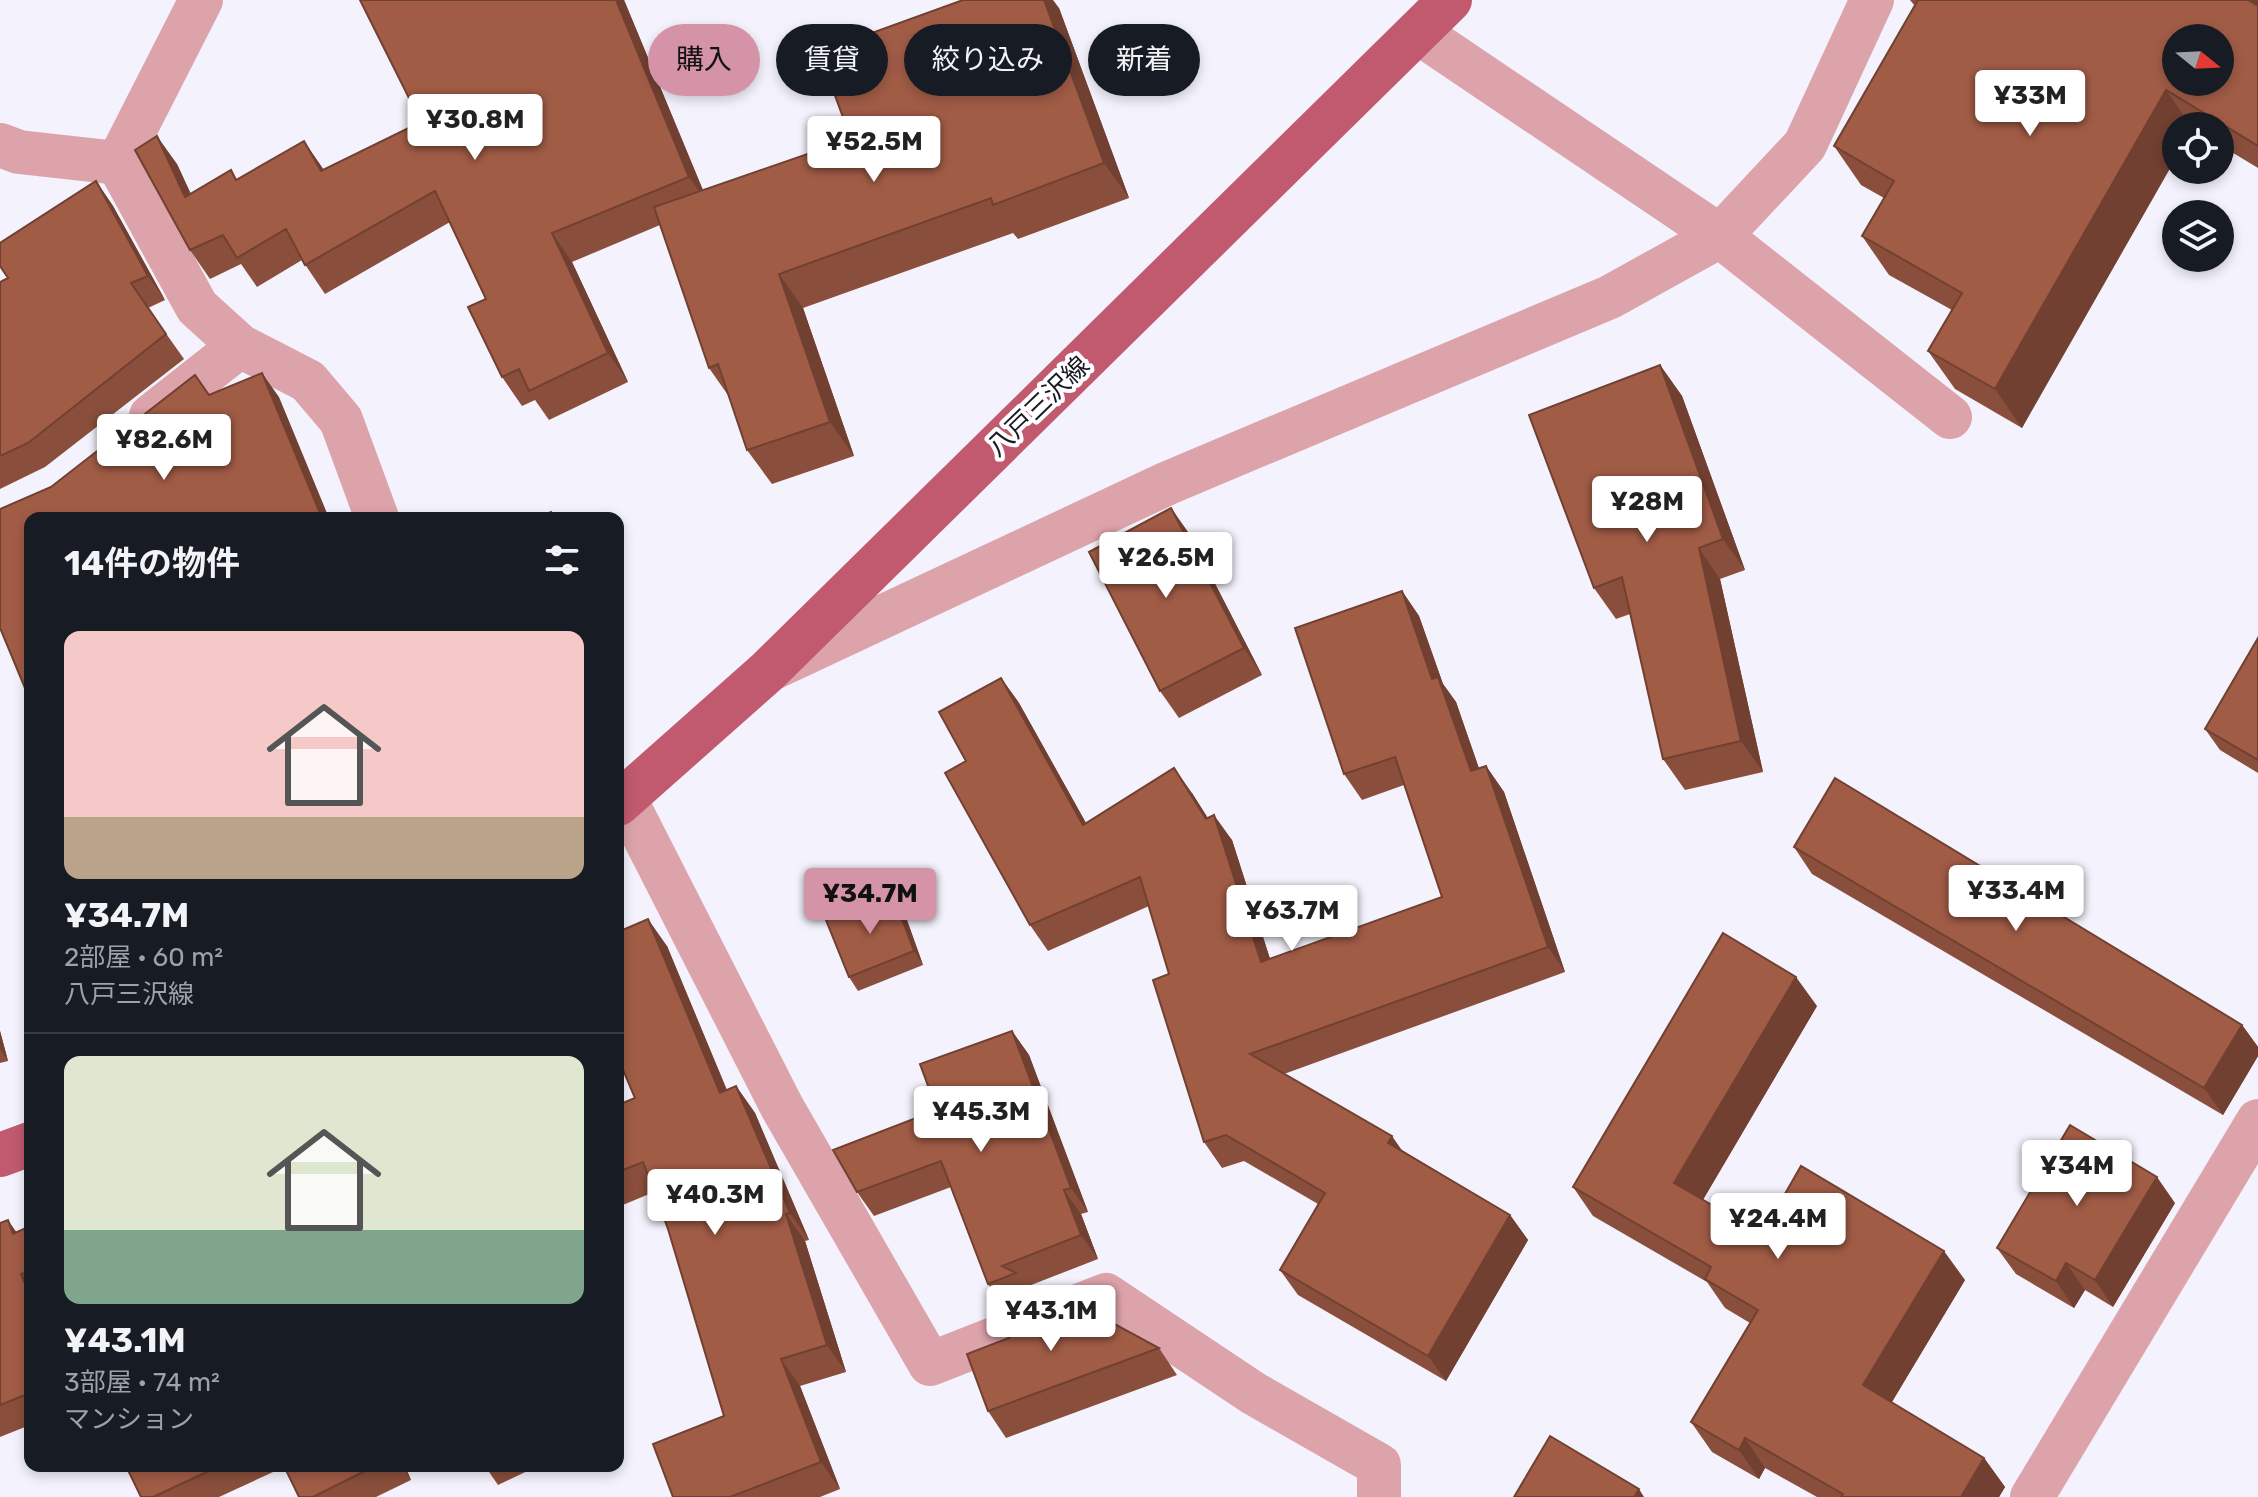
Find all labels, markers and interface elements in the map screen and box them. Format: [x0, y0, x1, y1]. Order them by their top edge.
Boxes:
chip: 購入 [648, 24, 760, 96]
chip: 賃貸 [776, 24, 888, 96]
chip: 絞り込み [904, 24, 1072, 96]
chip: 新着 [1088, 24, 1200, 96]
north arrow [2162, 24, 2234, 96]
map controls [2162, 24, 2234, 272]
pin: ¥33M [1983, 70, 2077, 138]
text: ¥33M [1993, 80, 2067, 111]
pin: ¥30.8M [410, 94, 540, 162]
text: ¥30.8M [426, 104, 524, 135]
button: locate [2162, 112, 2234, 184]
pin: ¥52.5M [809, 116, 939, 184]
text: ¥52.5M [825, 126, 923, 157]
button: layers [2162, 200, 2234, 272]
street label: 八戸三沢線 [981, 350, 1096, 463]
pin: ¥82.6M [99, 414, 229, 482]
text: ¥82.6M [115, 424, 213, 455]
pin: ¥28M [1600, 476, 1694, 544]
text: ¥28M [1610, 486, 1684, 517]
pin: ¥26.5M [1101, 532, 1231, 600]
icon: filters [540, 538, 584, 582]
text: ¥26.5M [1117, 542, 1215, 573]
text: 14件の物件 [64, 543, 240, 584]
icon: home [252, 683, 396, 827]
pin: ¥33.4M [1951, 865, 2081, 933]
pin: ¥34.7M [805, 868, 935, 936]
text: ¥33.4M [1967, 875, 2065, 906]
text: ¥34.7M [822, 878, 918, 909]
pin: ¥63.7M [1227, 885, 1357, 953]
text: ¥34.7M [64, 895, 189, 936]
text: ¥63.7M [1245, 895, 1340, 926]
text: 2部屋 · 60 m² [64, 942, 223, 973]
text: 八戸三沢線 [64, 979, 194, 1010]
pin: ¥45.3M [916, 1086, 1046, 1154]
text: ¥45.3M [932, 1096, 1030, 1127]
icon: home [252, 1108, 396, 1252]
pin: ¥34M [2030, 1140, 2124, 1208]
text: ¥34M [2040, 1150, 2114, 1181]
pin: ¥40.3M [650, 1169, 780, 1237]
text: ¥40.3M [665, 1179, 765, 1210]
pin: ¥24.4M [1713, 1193, 1843, 1261]
text: ¥24.4M [1729, 1203, 1827, 1234]
pin: ¥43.1M [986, 1285, 1116, 1353]
text: ¥43.1M [1005, 1295, 1097, 1326]
text: ¥43.1M [64, 1320, 186, 1361]
text: 3部屋 · 74 m² [64, 1367, 220, 1398]
text: マンション [64, 1404, 194, 1435]

